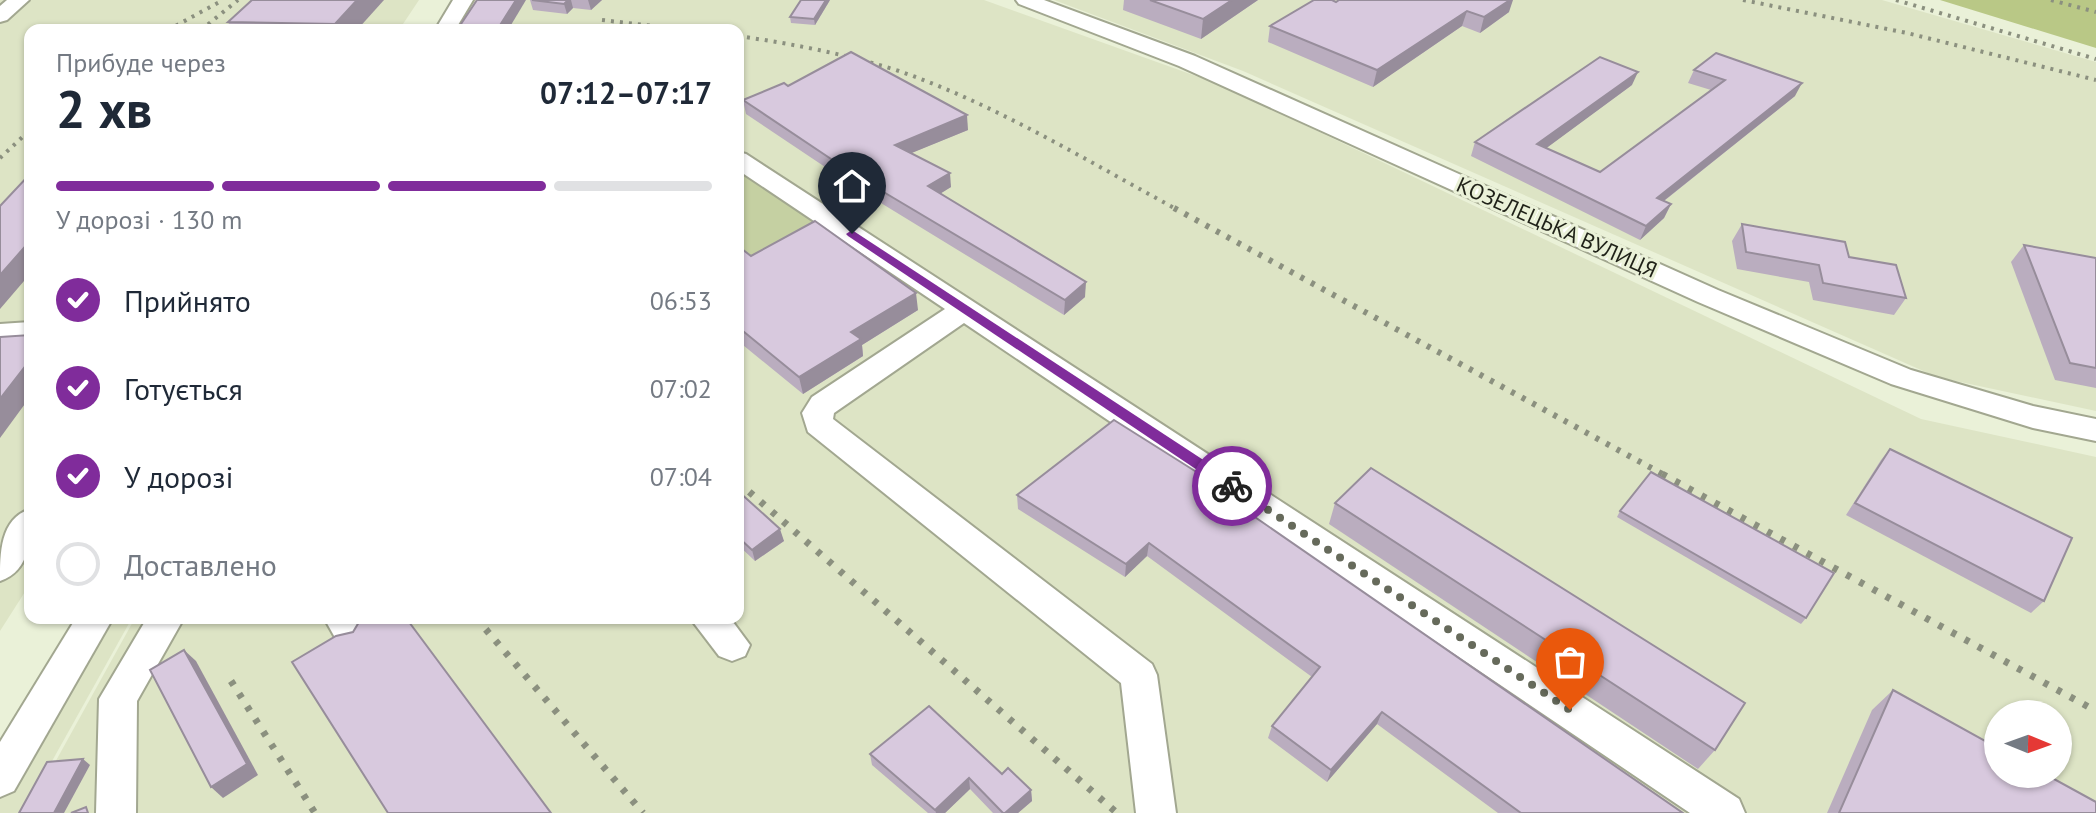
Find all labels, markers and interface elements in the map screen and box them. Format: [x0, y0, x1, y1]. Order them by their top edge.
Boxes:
text: Прибуде через [56, 46, 226, 79]
text: 07:12–07:17 [540, 73, 712, 112]
text: 2 хв [56, 75, 152, 142]
pin [818, 152, 886, 234]
icon: home [830, 164, 874, 208]
street label: КОЗЕЛЕЦЬКА ВУЛИЦЯ [1452, 170, 1662, 284]
text: У дорозі · 130 m [56, 203, 242, 236]
icon: check [56, 278, 100, 322]
text: Прийнято [124, 281, 251, 320]
text: 06:53 [650, 284, 712, 317]
icon: check [56, 366, 100, 410]
text: Готується [124, 369, 243, 408]
text: 07:02 [650, 372, 712, 405]
courier [1192, 446, 1272, 526]
icon: check [56, 454, 100, 498]
text: У дорозі [124, 457, 234, 496]
text: 07:04 [650, 460, 712, 493]
icon: bike [1210, 464, 1254, 508]
text: Доставлено [124, 545, 277, 584]
pin [1536, 628, 1604, 710]
icon: bag [1548, 640, 1592, 684]
north arrow [1984, 700, 2072, 788]
map controls [1984, 700, 2072, 788]

